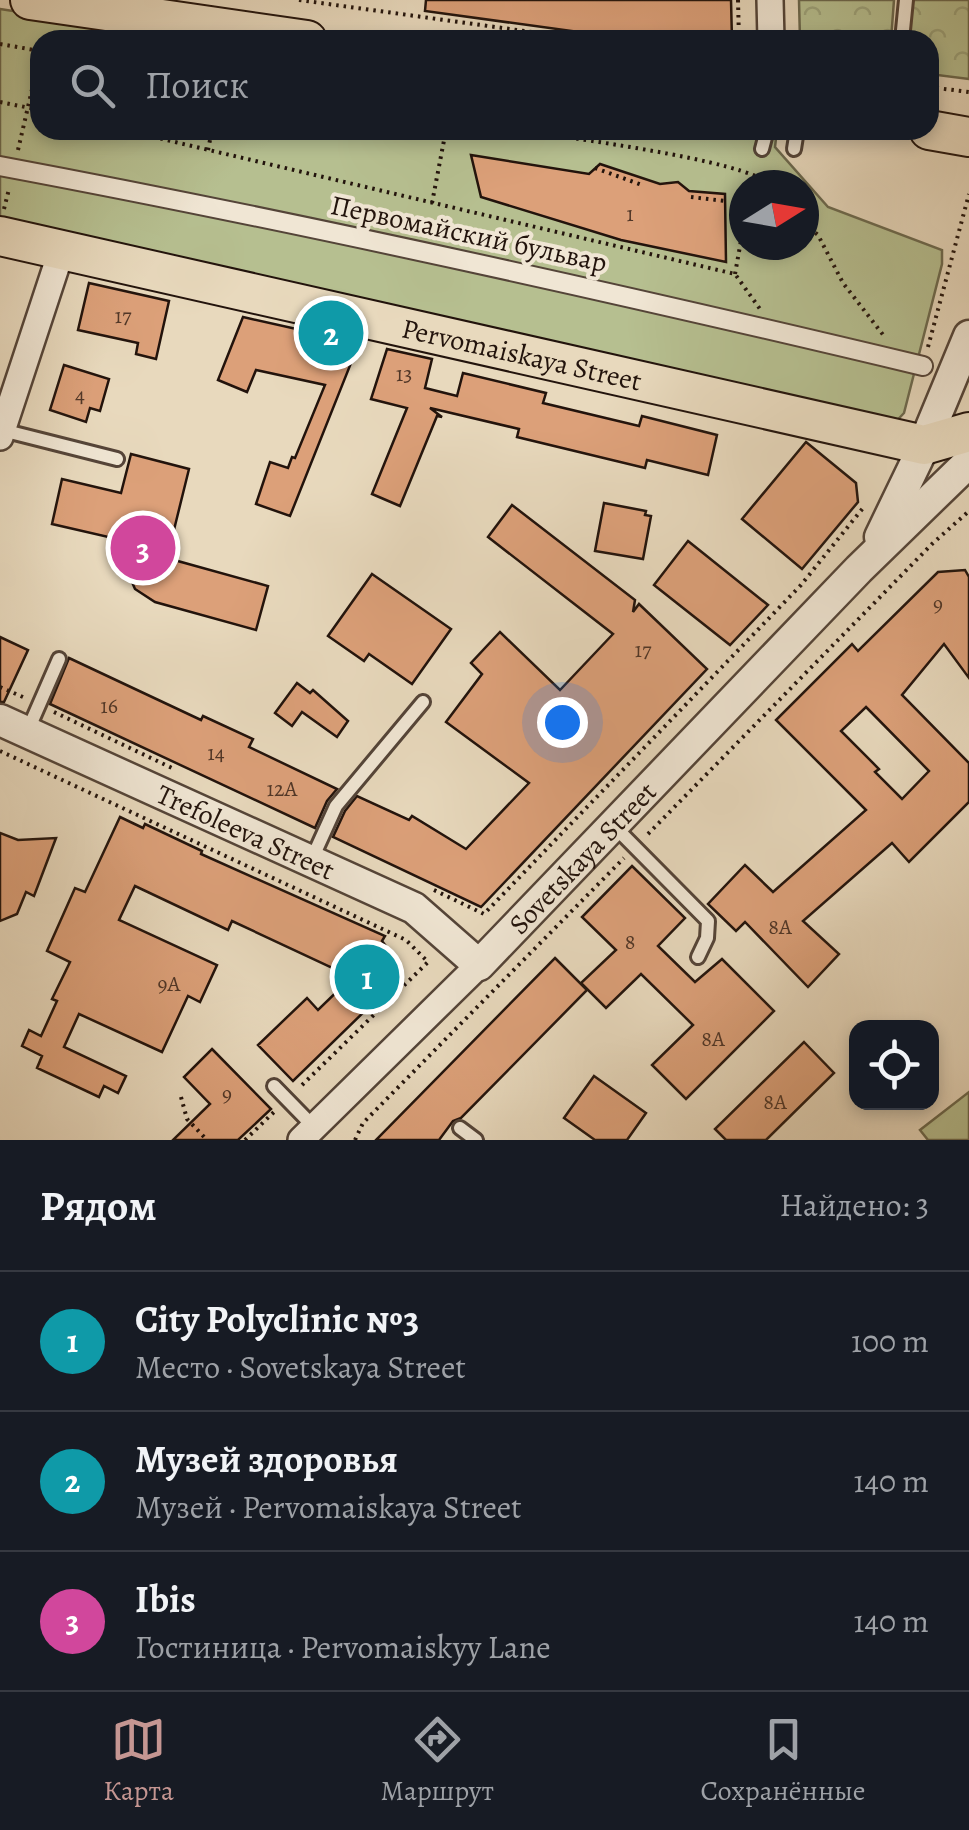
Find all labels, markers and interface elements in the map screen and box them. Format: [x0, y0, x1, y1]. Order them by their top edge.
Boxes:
search box [30, 30, 939, 140]
icon: search [65, 58, 120, 113]
text: Поиск [145, 59, 249, 111]
north arrow [729, 170, 819, 260]
street label: Первомайский бульвар [327, 186, 610, 282]
house number: 1 [626, 199, 634, 229]
pin: 2 [298, 296, 364, 370]
house number: 17 [115, 301, 132, 331]
street label: Pervomaiskaya Street [398, 309, 645, 401]
house number: 13 [396, 359, 412, 389]
house number: 4 [75, 380, 85, 410]
pin: 3 [110, 510, 176, 586]
house number: 9 [933, 589, 943, 619]
house number: 17 [635, 635, 652, 665]
house number: 16 [100, 691, 118, 721]
your location [537, 697, 588, 748]
house number: 14 [207, 738, 225, 768]
house number: 12А [267, 774, 299, 804]
street label: Sovetskaya Street [500, 774, 665, 943]
street label: Trefoleeva Street [150, 776, 341, 889]
house number: 8А [768, 912, 793, 942]
house number: 8 [625, 927, 635, 957]
pin: 1 [334, 940, 400, 1014]
house number: 9А [158, 969, 182, 999]
map controls [849, 1020, 939, 1110]
button: locate [849, 1020, 939, 1110]
house number: 8А [701, 1024, 726, 1054]
house number: 9 [222, 1079, 232, 1109]
house number: 8А [763, 1087, 788, 1117]
text: Рядом [40, 1177, 157, 1234]
text: Найдено: 3 [780, 1183, 929, 1227]
text: City Polyclinic №3 [135, 1293, 419, 1345]
text: 1 [67, 1319, 78, 1363]
text: 100 m [851, 1319, 929, 1363]
text: Место · Sovetskaya Street [135, 1345, 466, 1389]
text: Музей здоровья [135, 1433, 398, 1485]
text: 2 [65, 1459, 80, 1503]
text: 140 m [854, 1459, 929, 1503]
text: Музей · Pervomaiskaya Street [135, 1485, 522, 1529]
text: Ibis [135, 1573, 196, 1625]
text: 3 [66, 1599, 79, 1643]
text: 140 m [854, 1599, 929, 1643]
text: Гостиница · Pervomaiskyy Lane [135, 1625, 551, 1669]
tab: Карта [103, 1712, 174, 1810]
tab: Маршрут [381, 1712, 494, 1810]
tab: Сохранённые [701, 1712, 866, 1810]

